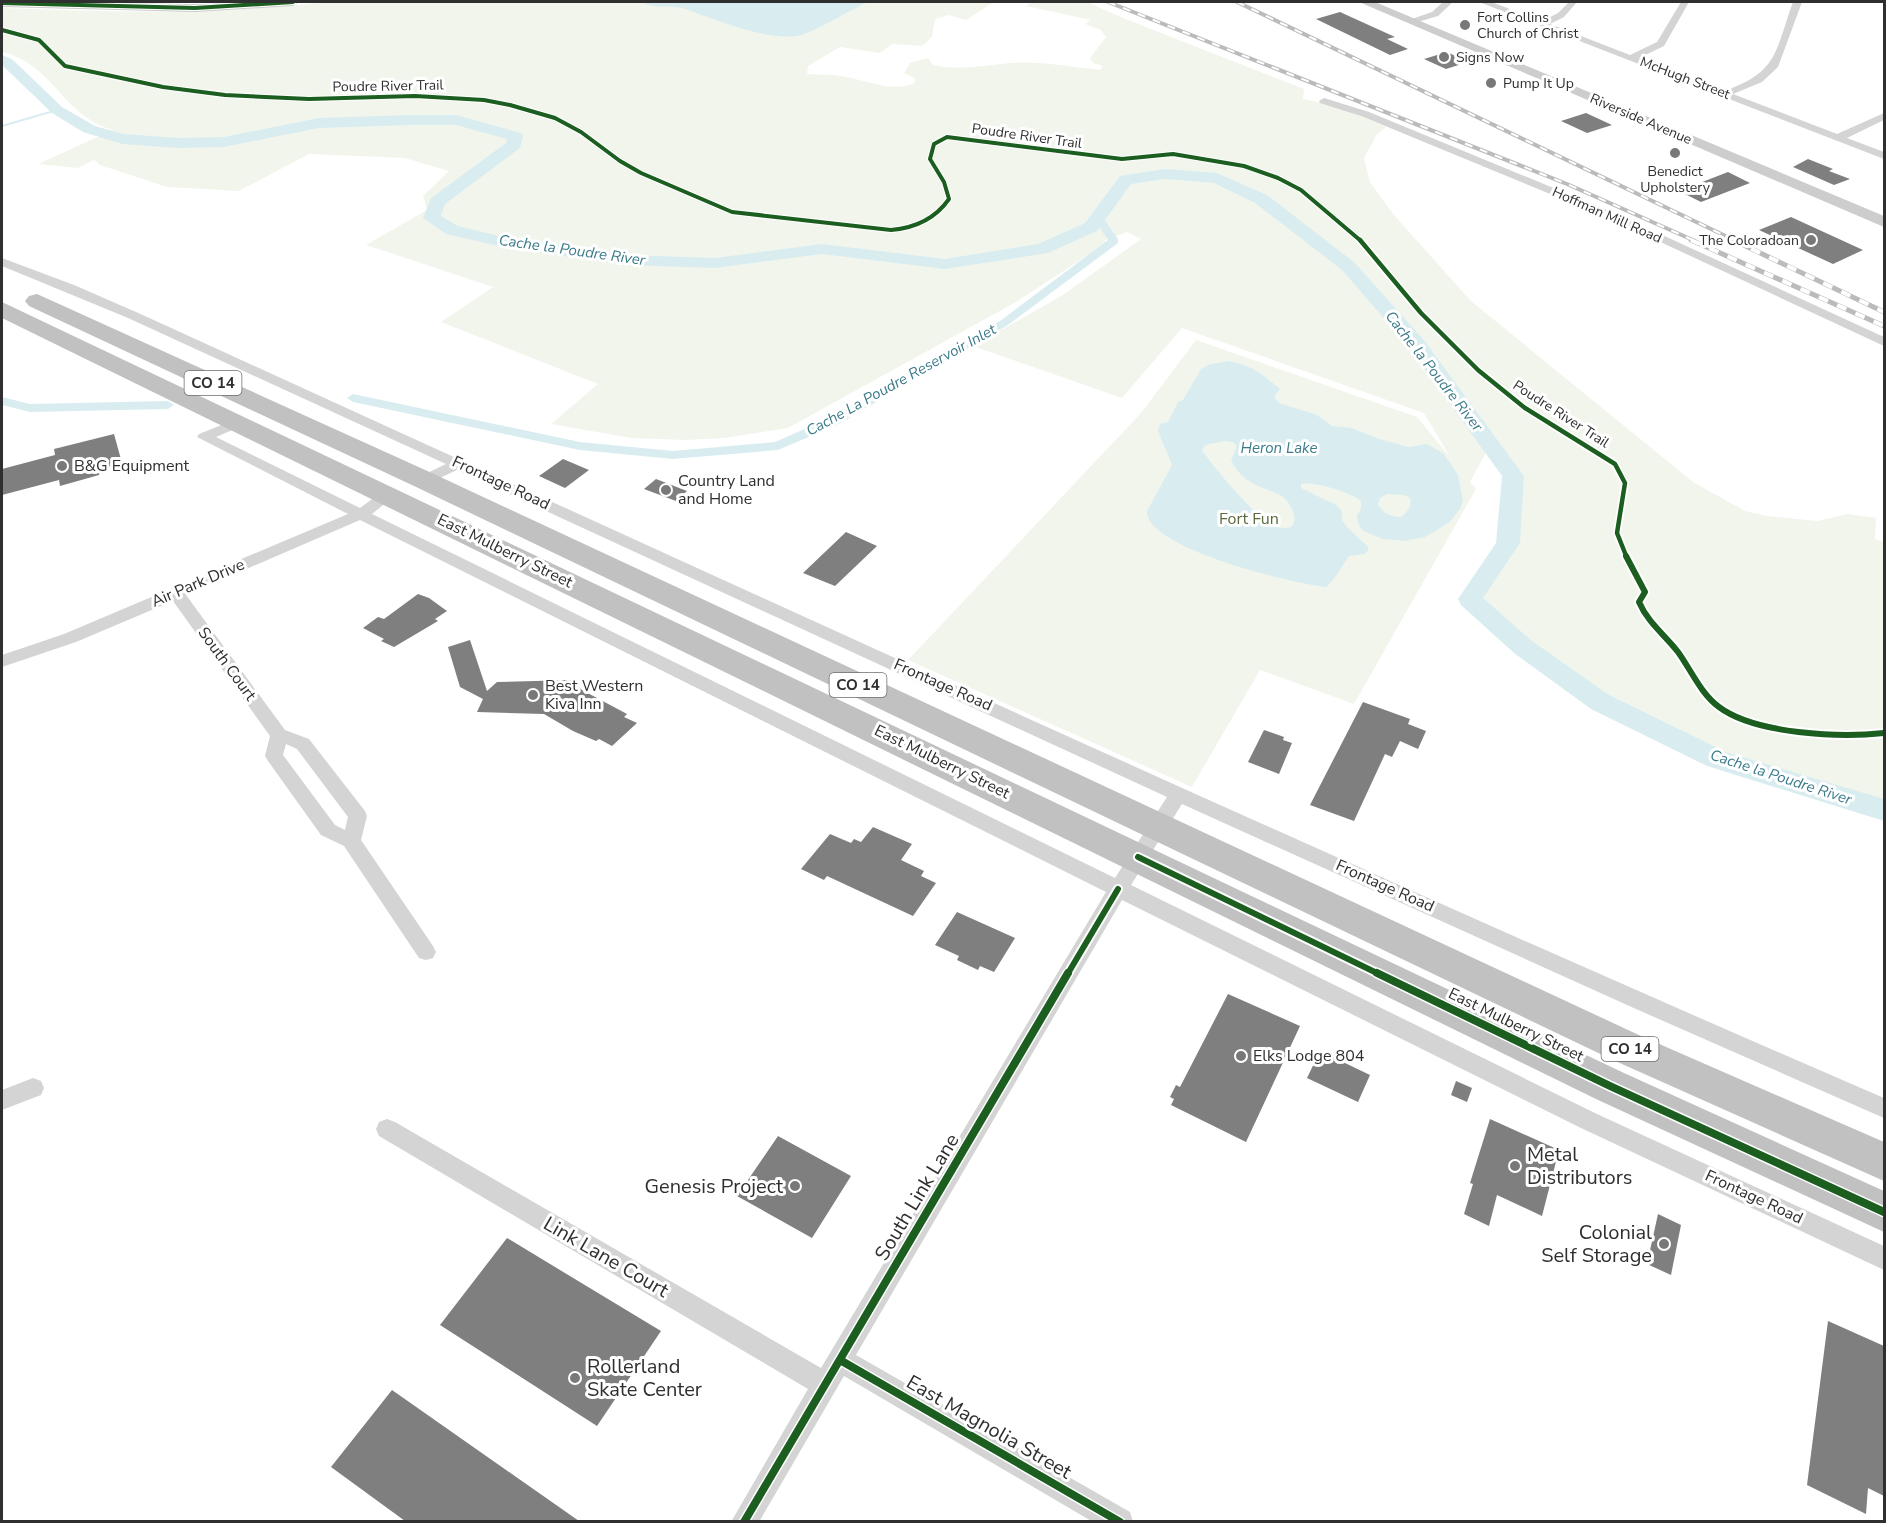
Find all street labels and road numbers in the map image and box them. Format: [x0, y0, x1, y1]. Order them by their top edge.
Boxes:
street label: McHugh Street [1637, 52, 1733, 104]
street label: Poudre River Trail [332, 76, 445, 96]
street label: Riverside Avenue [1587, 89, 1695, 149]
street label: Poudre River Trail [971, 119, 1084, 153]
street label: Hoffman Mill Road [1549, 182, 1665, 248]
road number: CO 14 [184, 371, 242, 395]
street label: Poudre River Trail [1509, 376, 1614, 453]
street label: Frontage Road [449, 451, 553, 515]
street label: East Mulberry Street [434, 509, 577, 594]
street label: Air Park Drive [148, 553, 248, 613]
street label: South Court [193, 623, 262, 706]
street label: Frontage Road [890, 653, 996, 717]
road number: CO 14 [830, 673, 886, 697]
street label: East Mulberry Street [871, 720, 1014, 805]
street label: Frontage Road [1332, 854, 1438, 918]
street label: East Mulberry Street [1445, 983, 1588, 1068]
road number: CO 14 [1602, 1037, 1658, 1061]
street label: South Link Lane [868, 1128, 966, 1266]
street label: Frontage Road [1702, 1165, 1806, 1229]
street label: Link Lane Court [538, 1210, 674, 1304]
street label: East Magnolia Street [901, 1369, 1077, 1486]

